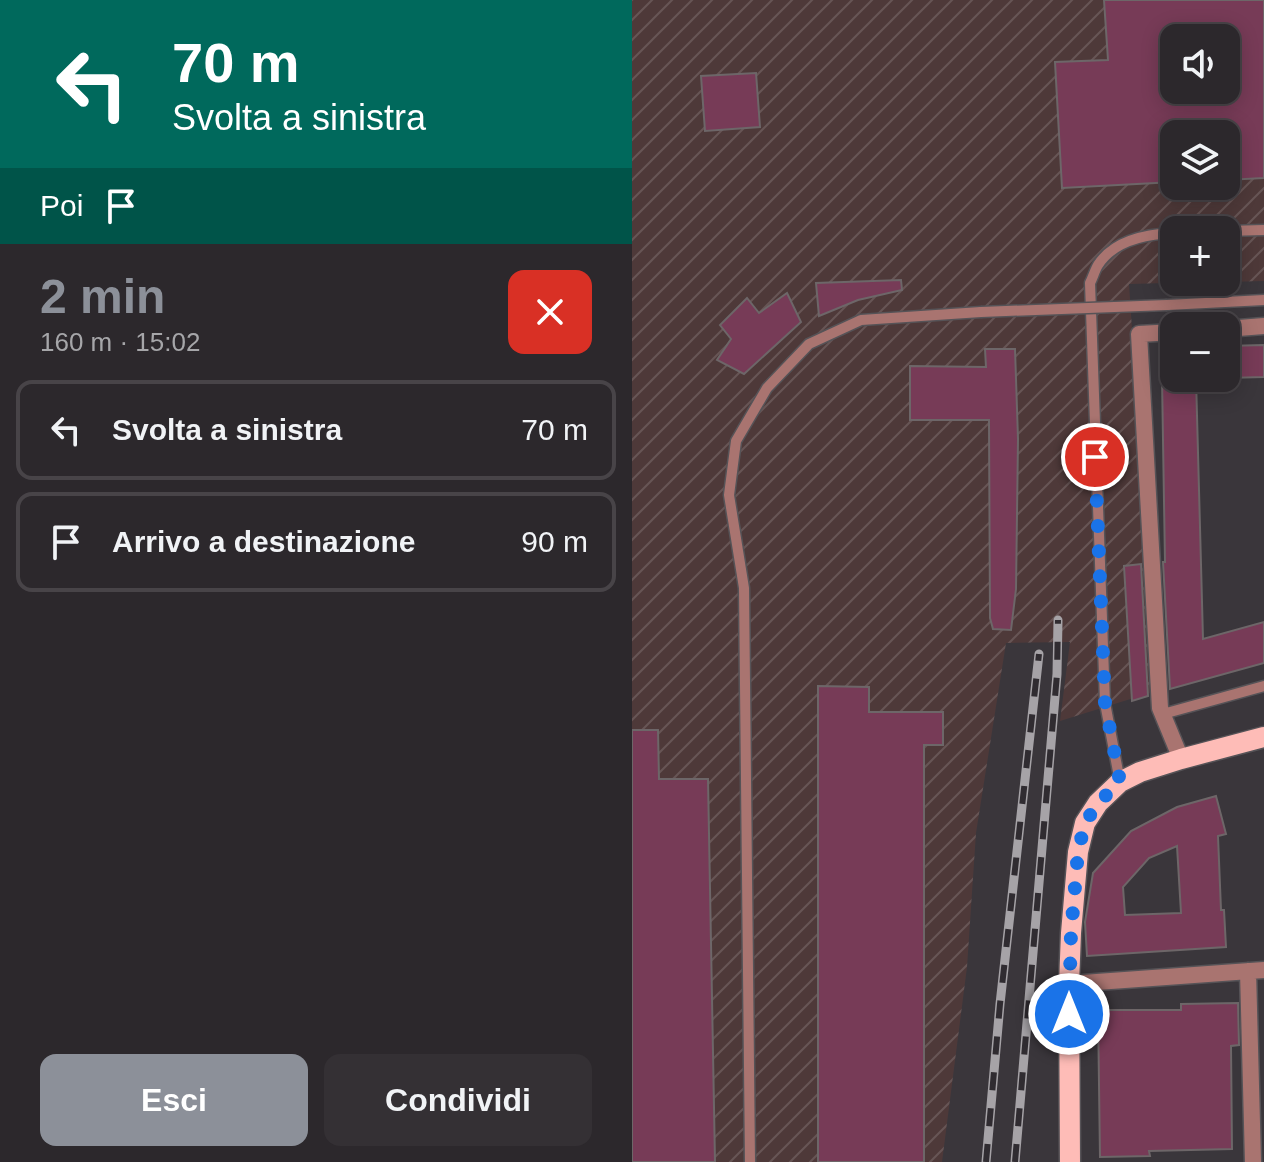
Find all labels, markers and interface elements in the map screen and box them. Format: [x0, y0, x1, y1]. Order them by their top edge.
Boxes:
map controls [1160, 24, 1240, 392]
button: sound [1160, 24, 1240, 104]
text: 70 m [172, 31, 300, 94]
icon: left [40, 32, 144, 136]
text: Svolta a sinistra [172, 97, 426, 138]
button: layers [1160, 120, 1240, 200]
icon: arrive [99, 184, 143, 228]
text: Poi [40, 189, 83, 222]
button: + [1160, 216, 1240, 296]
text: 2 min [40, 270, 165, 323]
button: close [508, 270, 592, 354]
button: − [1160, 312, 1240, 392]
text: 160 m · 15:02 [40, 327, 200, 357]
icon: left [44, 408, 88, 452]
text: Svolta a sinistra [112, 413, 342, 446]
text: 70 m [521, 413, 588, 446]
pin [1061, 423, 1129, 491]
icon: arrive [1073, 435, 1117, 479]
icon: arrive [44, 520, 88, 564]
text: Arrivo a destinazione [112, 525, 415, 558]
text: 90 m [521, 525, 588, 558]
position arrow [1027, 972, 1111, 1056]
button: Esci [40, 1054, 308, 1146]
button: Condividi [324, 1054, 592, 1146]

